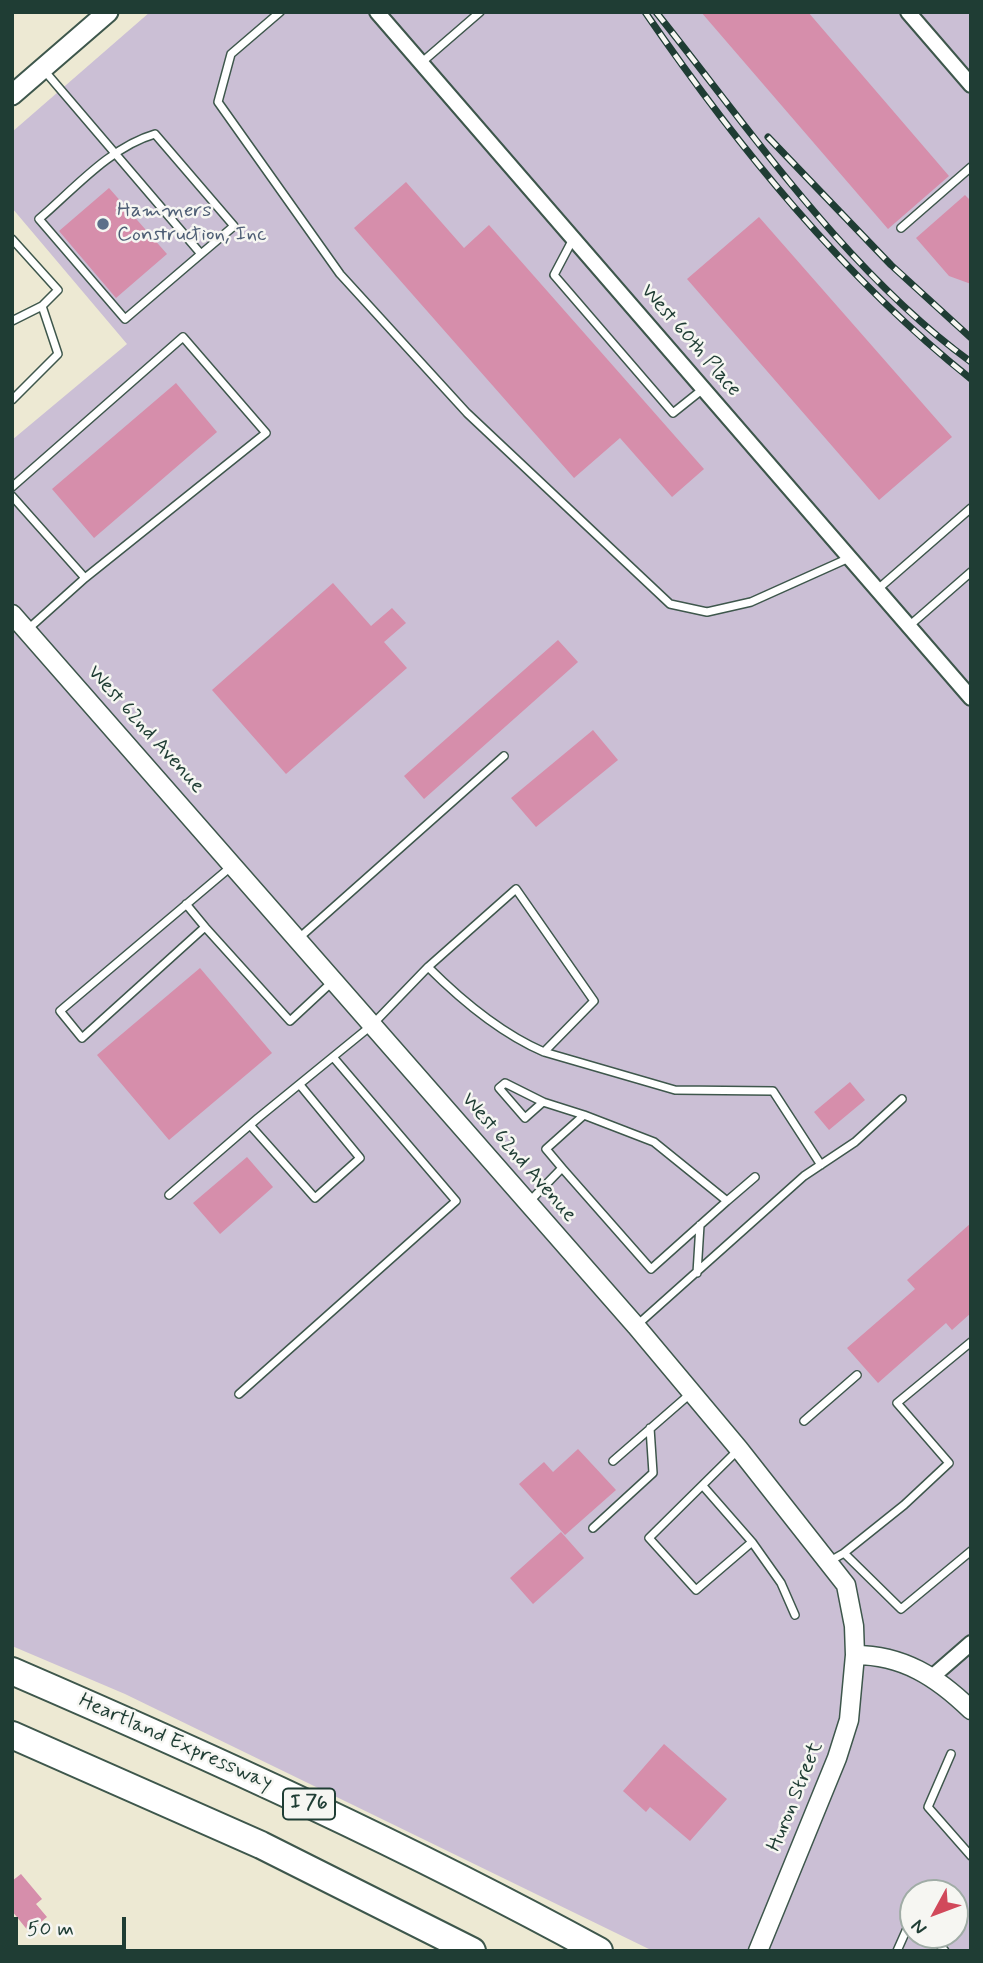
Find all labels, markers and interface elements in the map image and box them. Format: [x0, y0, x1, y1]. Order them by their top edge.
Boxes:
place label: Hammers Construction, Inc [117, 199, 267, 249]
marker: Hammers Construction, Inc [95, 216, 111, 232]
street label: West 60th Place [634, 279, 746, 403]
street label: West 62nd Avenue [81, 661, 209, 799]
street label: West 62nd Avenue [455, 1088, 581, 1228]
street label: Heartland Expressway [74, 1689, 276, 1797]
street label: Huron Street [763, 1738, 829, 1856]
road number: I 76 [283, 1788, 335, 1820]
north arrow [899, 1879, 969, 1949]
scale bar [18, 1904, 130, 1948]
text: N [906, 1914, 933, 1940]
text: 50 m [27, 1915, 74, 1943]

